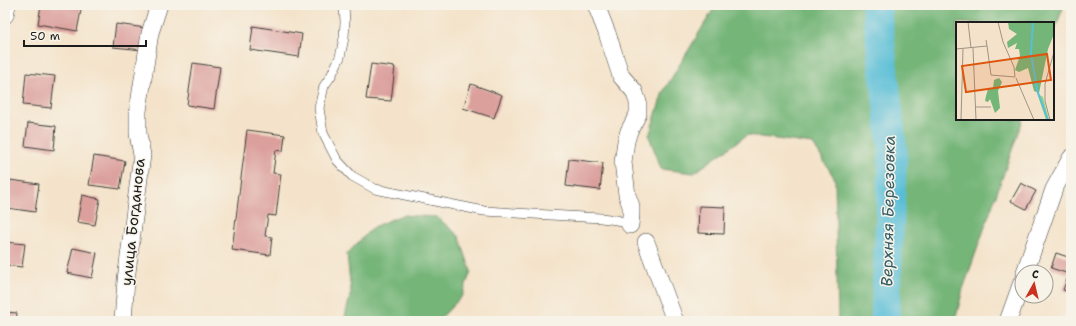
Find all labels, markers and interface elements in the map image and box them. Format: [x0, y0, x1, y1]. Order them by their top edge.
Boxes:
scale bar [24, 22, 146, 48]
inset map [956, 22, 1054, 120]
text: 50 m [30, 28, 60, 44]
water label: Верхняя Березовка [876, 135, 900, 287]
street label: улица Богданова [116, 157, 150, 287]
north arrow [1014, 264, 1054, 304]
text: С [1031, 267, 1040, 283]

